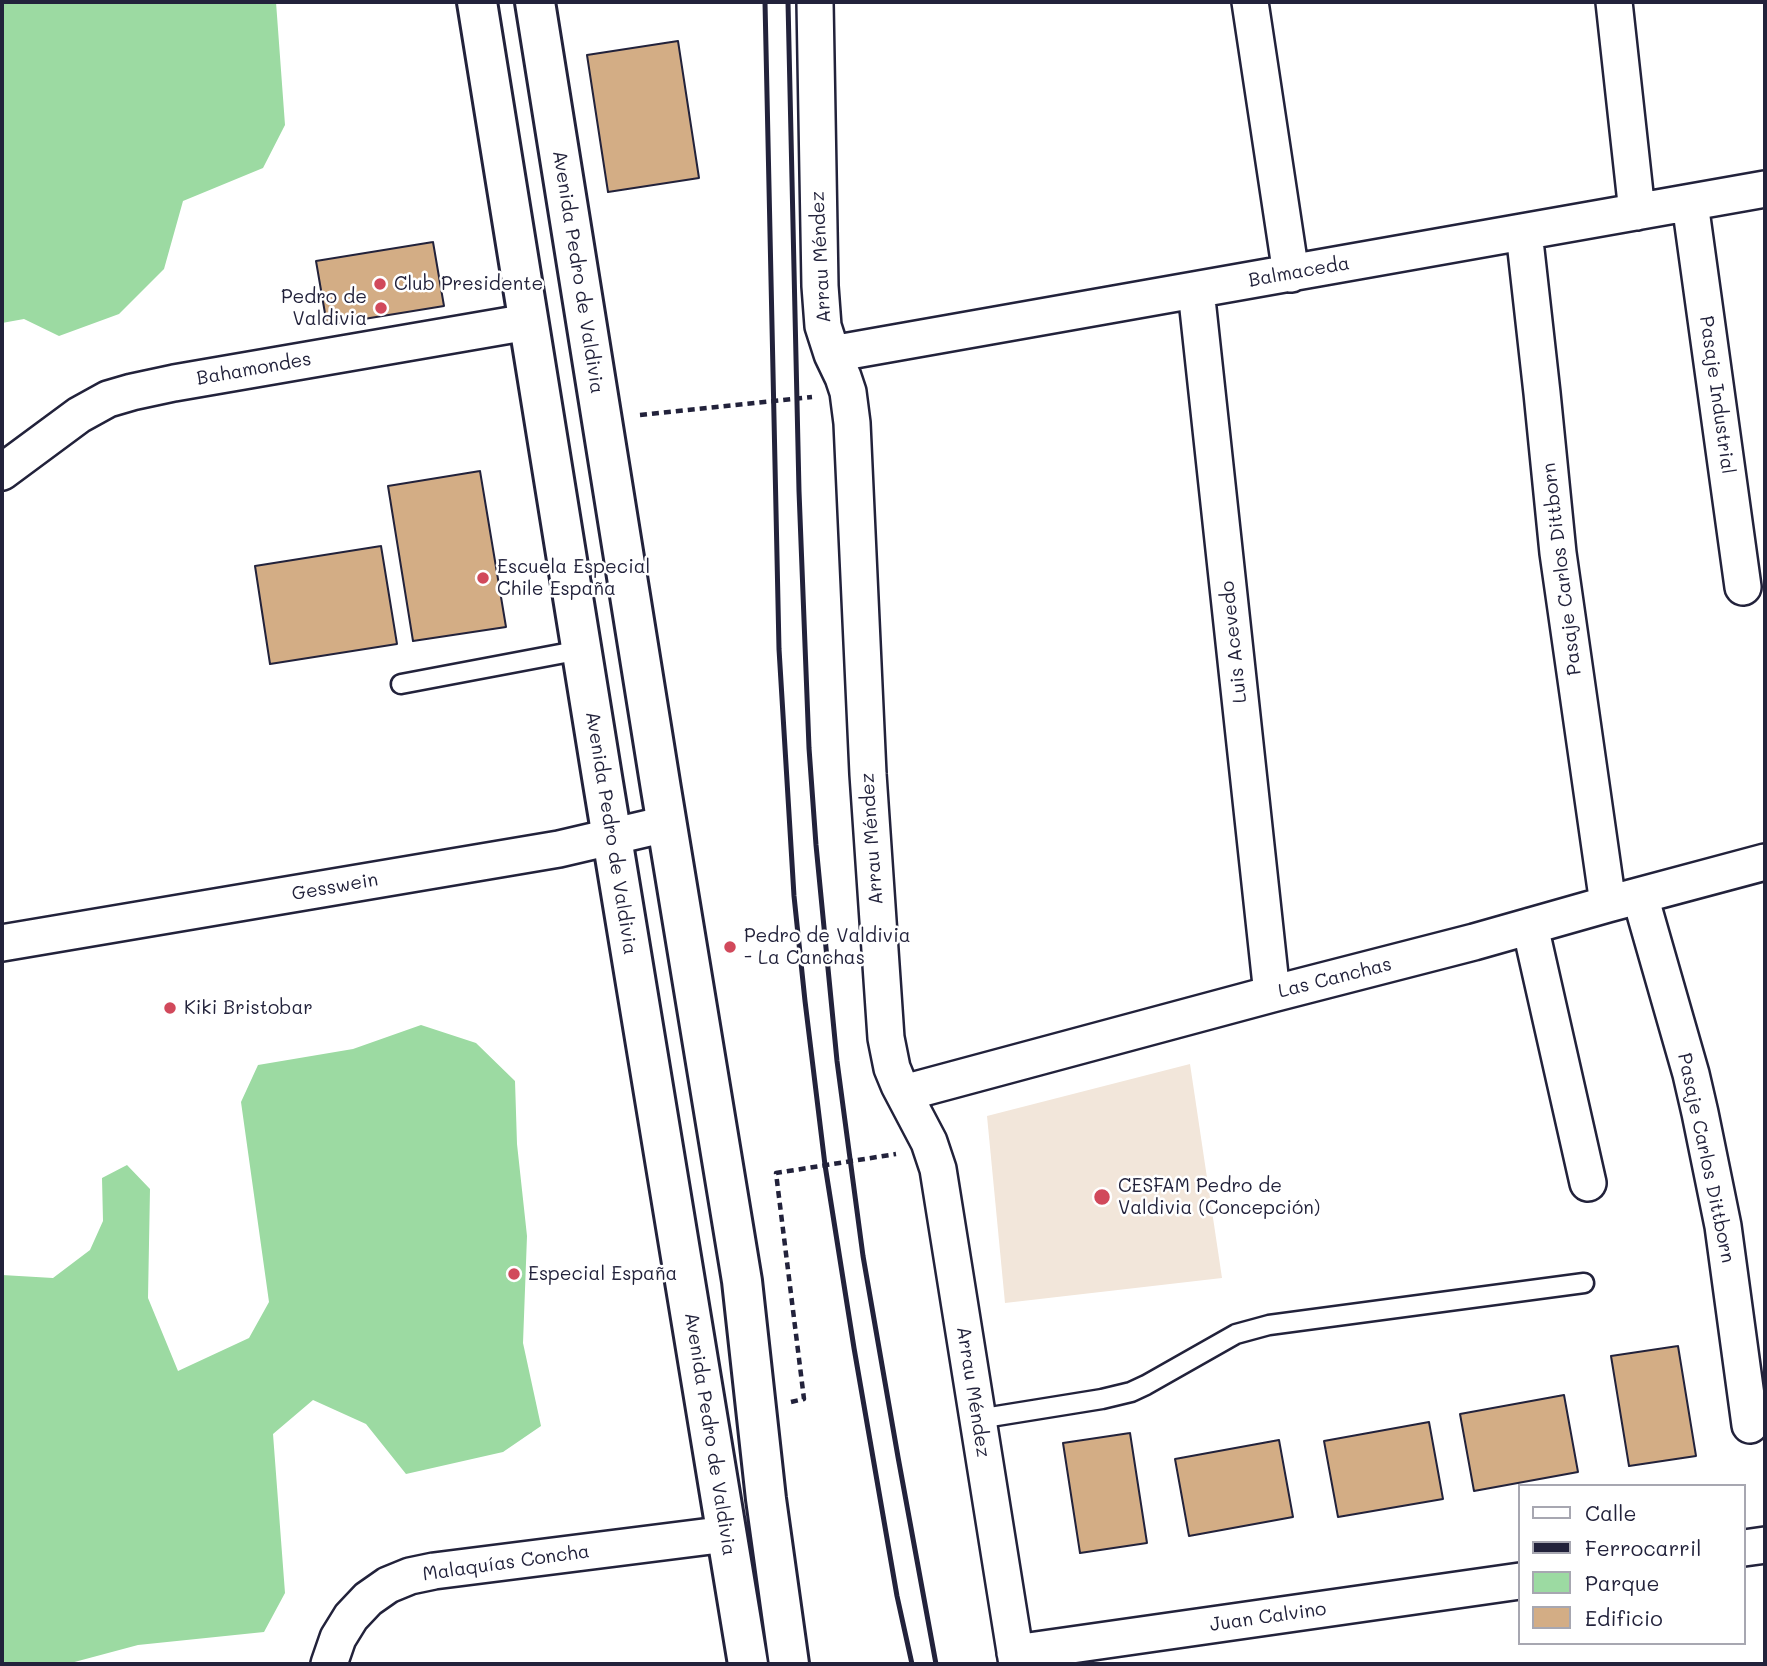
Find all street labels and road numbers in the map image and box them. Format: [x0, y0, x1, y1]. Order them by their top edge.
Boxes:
street label: Avenida Pedro de Valdivia [548, 149, 608, 395]
street label: Arrau Méndez [806, 190, 836, 324]
street label: Balmaceda [1247, 252, 1351, 292]
street label: Pasaje Industrial [1695, 314, 1739, 476]
street label: Bahamondes [195, 348, 313, 390]
street label: Pasaje Carlos Dittborn [1538, 461, 1586, 677]
street label: Luis Acevedo [1216, 580, 1252, 704]
street label: Avenida Pedro de Valdivia [581, 710, 641, 956]
street label: Arrau Méndez [856, 772, 888, 906]
street label: Gesswein [290, 868, 380, 906]
street label: Las Canchas [1276, 953, 1394, 1003]
street label: Pasaje Carlos Dittborn [1673, 1051, 1739, 1265]
street label: Avenida Pedro de Valdivia [680, 1311, 740, 1557]
street label: Arrau Méndez [951, 1325, 995, 1459]
street label: Malaquías Concha [421, 1540, 591, 1586]
street label: Juan Calvino [1208, 1598, 1328, 1636]

